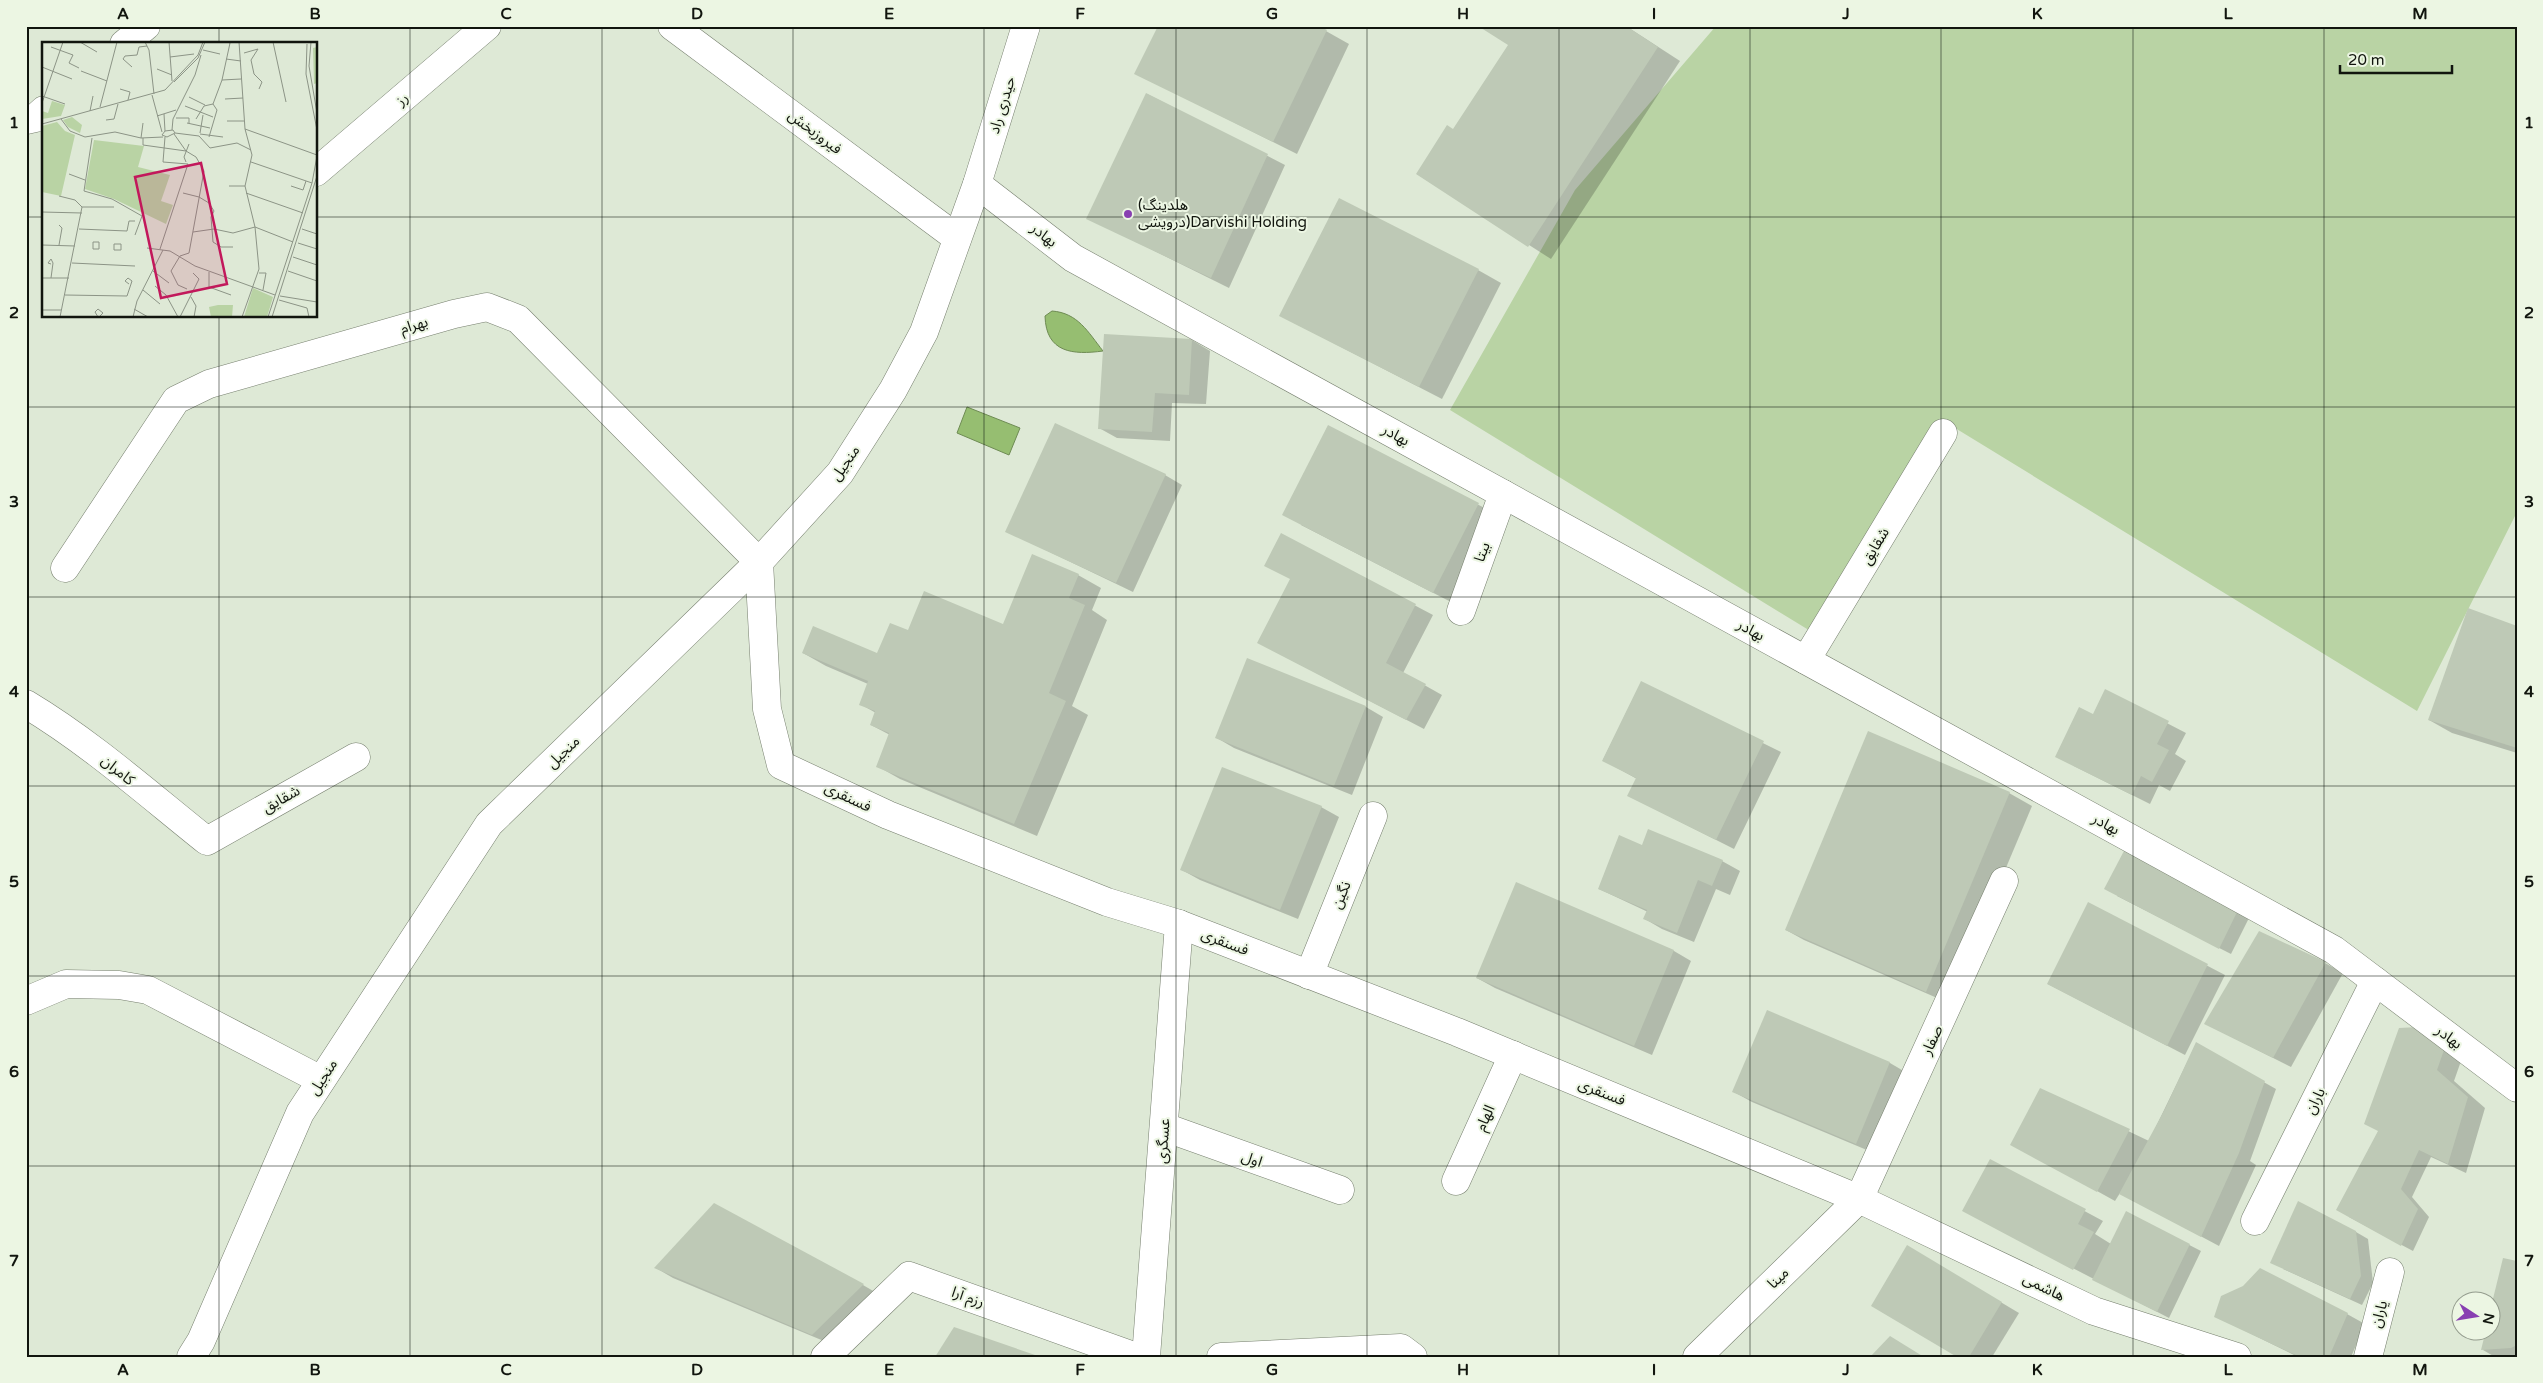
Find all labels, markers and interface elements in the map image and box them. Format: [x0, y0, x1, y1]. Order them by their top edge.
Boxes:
text: A [117, 4, 129, 24]
text: B [309, 4, 321, 24]
text: C [500, 4, 512, 24]
text: D [691, 4, 703, 24]
text: E [884, 4, 894, 24]
text: F [1075, 4, 1085, 24]
text: G [1266, 4, 1278, 24]
text: H [1457, 4, 1469, 24]
text: I [1652, 4, 1656, 24]
text: J [1841, 4, 1850, 24]
text: K [2032, 4, 2043, 24]
text: L [2223, 4, 2233, 24]
text: M [2412, 4, 2428, 24]
inset map [42, 42, 318, 318]
scale bar [2340, 42, 2453, 74]
text: 20 m [2348, 51, 2385, 69]
street label: حیدری راد [985, 74, 1019, 136]
street label: رز [391, 89, 412, 110]
street label: فیروزبخش [785, 106, 846, 158]
text: 1 [9, 113, 19, 133]
text: 1 [2524, 113, 2534, 133]
place label: (هلدینگ درویشی)Darvishi Holding [1138, 196, 1307, 231]
marker: (هلدینگ درویشی)Darvishi Holding [1122, 208, 1134, 220]
street label: بهادر [1026, 218, 1061, 251]
text: 2 [9, 303, 19, 323]
text: 2 [2524, 303, 2534, 323]
street label: بهرام [398, 312, 431, 339]
street label: بهادر [1378, 420, 1413, 450]
street label: منجیل [826, 442, 864, 484]
text: 3 [9, 492, 19, 512]
text: 3 [2524, 492, 2534, 512]
street label: شقایق [1857, 524, 1894, 568]
street label: بیتا [1470, 540, 1494, 564]
street label: بهادر [1733, 615, 1768, 645]
text: 4 [9, 682, 19, 702]
text: 4 [2524, 682, 2534, 702]
street label: منجیل [543, 732, 583, 772]
street label: کامران [98, 751, 139, 789]
street label: فسنقری [822, 778, 874, 816]
street label: شقایق [259, 781, 304, 817]
street label: بهادر [2088, 809, 2123, 839]
text: 5 [9, 872, 19, 892]
text: 5 [2524, 872, 2534, 892]
street label: نگین [1327, 879, 1355, 911]
street label: فسنقری [1199, 925, 1252, 959]
street label: بهادر [2431, 1021, 2466, 1053]
street label: صفار [1917, 1022, 1947, 1059]
street label: منجیل [305, 1056, 341, 1098]
text: 6 [9, 1062, 19, 1082]
text: 6 [2524, 1062, 2534, 1082]
street label: فسنقری [1576, 1074, 1629, 1110]
street label: باران [2301, 1085, 2329, 1117]
street label: الهام [1471, 1102, 1500, 1135]
street label: عسگری [1152, 1117, 1174, 1164]
street label: اول [1239, 1147, 1265, 1171]
text: 7 [9, 1251, 19, 1271]
text: 7 [2524, 1251, 2534, 1271]
street label: مینا [1763, 1264, 1793, 1292]
street label: هاشمی [2020, 1269, 2068, 1305]
street label: رزم آرا [948, 1283, 987, 1313]
north arrow [2450, 1290, 2500, 1340]
street label: یاران [2367, 1298, 2391, 1330]
text: N [2479, 1311, 2498, 1326]
text: A [117, 1360, 129, 1380]
text: B [309, 1360, 321, 1380]
text: C [500, 1360, 512, 1380]
text: D [691, 1360, 703, 1380]
text: E [884, 1360, 894, 1380]
text: F [1075, 1360, 1085, 1380]
text: G [1266, 1360, 1278, 1380]
text: H [1457, 1360, 1469, 1380]
text: I [1652, 1360, 1656, 1380]
text: J [1841, 1360, 1850, 1380]
text: K [2032, 1360, 2043, 1380]
text: L [2223, 1360, 2233, 1380]
text: M [2412, 1360, 2428, 1380]

